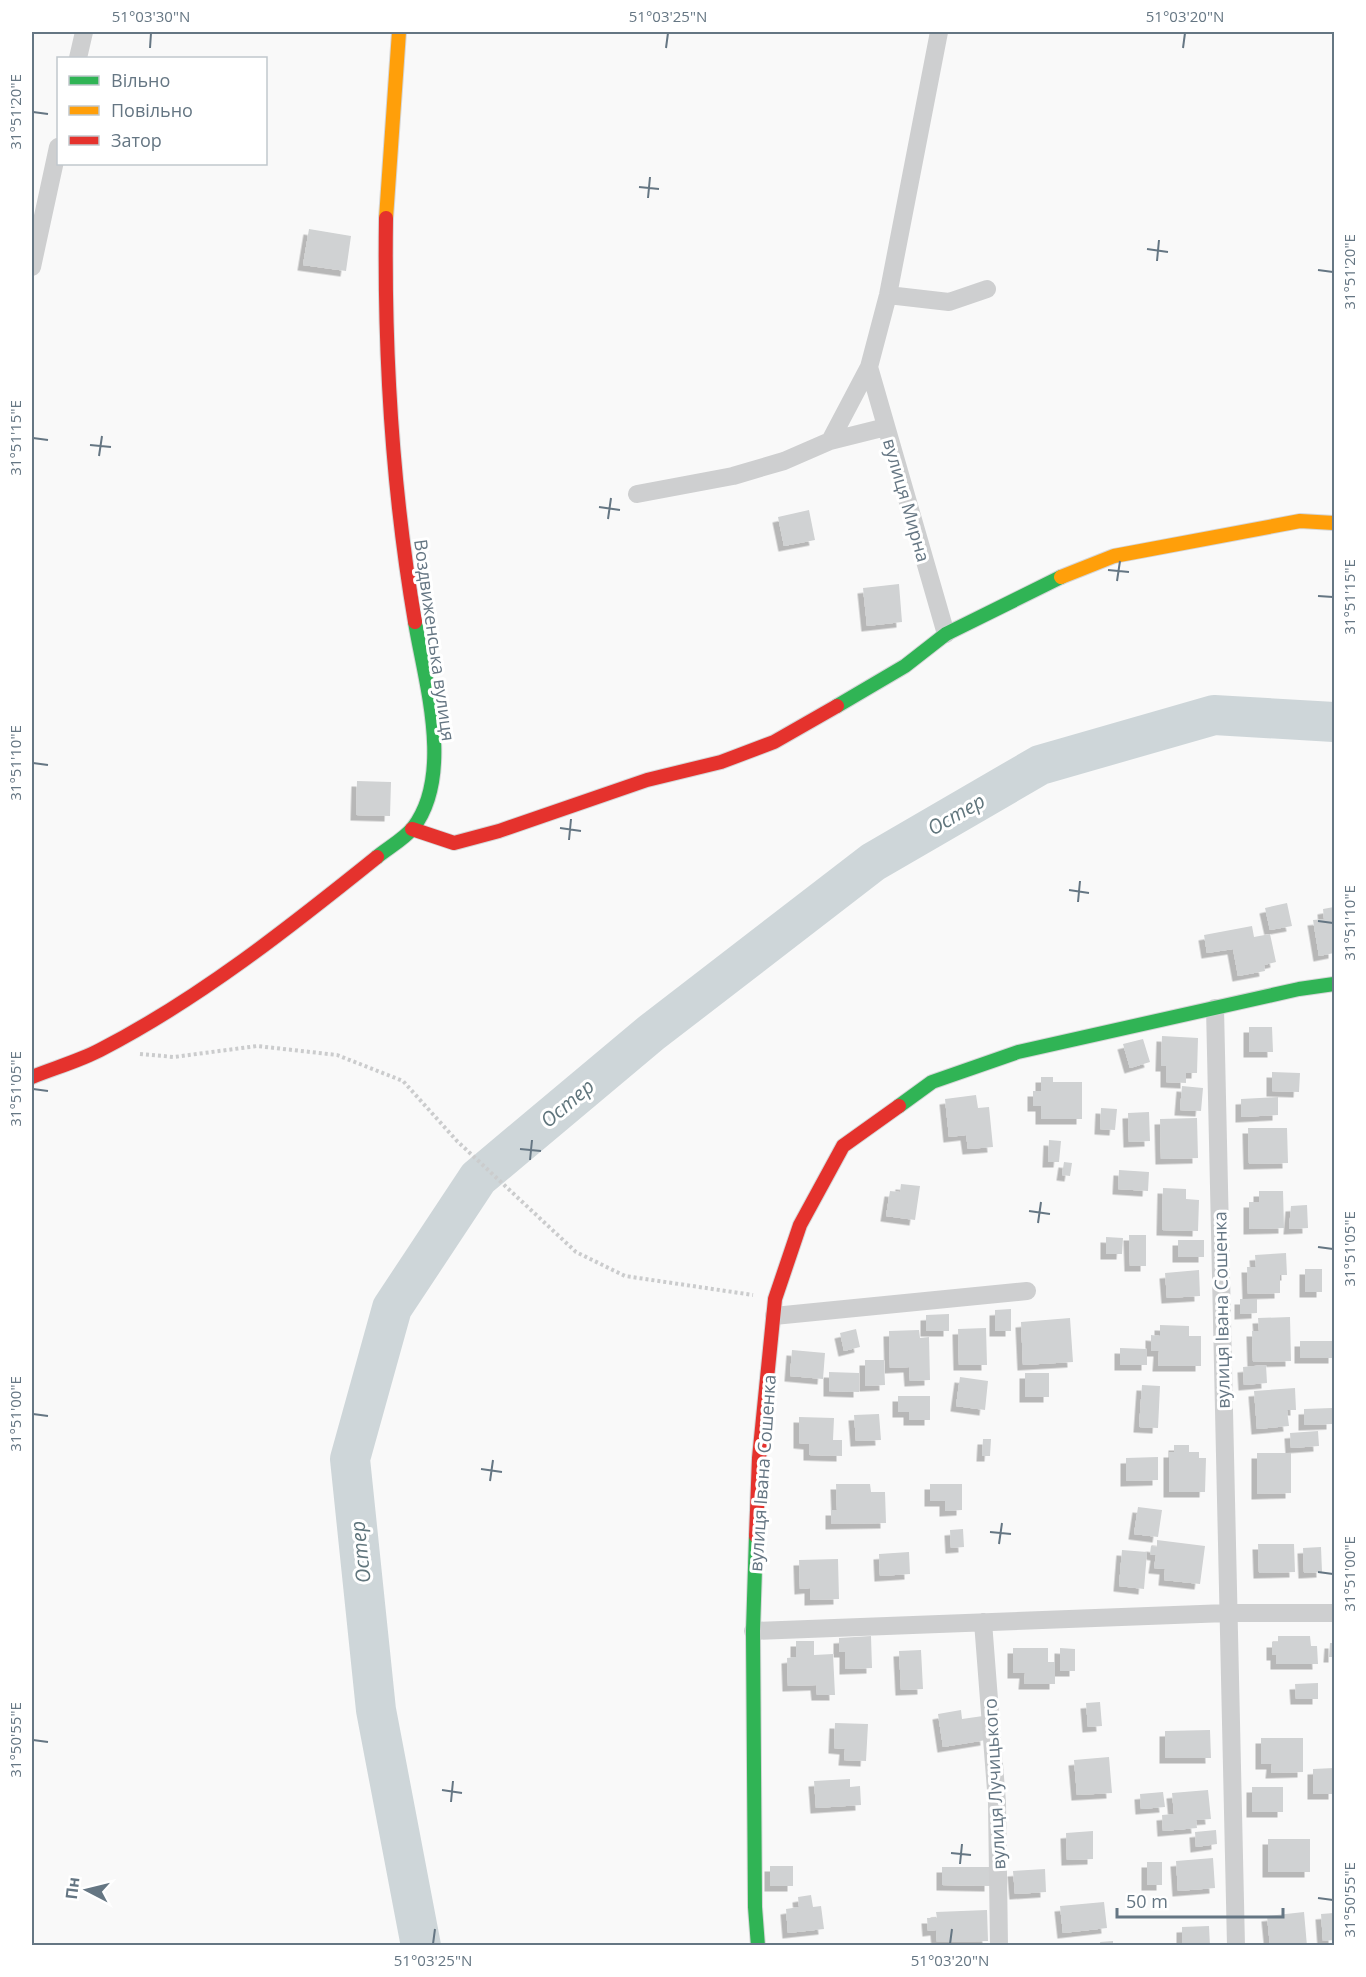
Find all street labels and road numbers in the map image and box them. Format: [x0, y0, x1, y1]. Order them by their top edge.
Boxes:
street label: вулиця Мирна [878, 436, 936, 564]
street label: Воздвиженська вулиця [409, 538, 461, 742]
street label: вулиця Івана Сошенка [1207, 1211, 1235, 1409]
street label: вулиця Івана Сошенка [743, 1374, 781, 1572]
street label: вулиця Лучицького [978, 1698, 1010, 1870]

